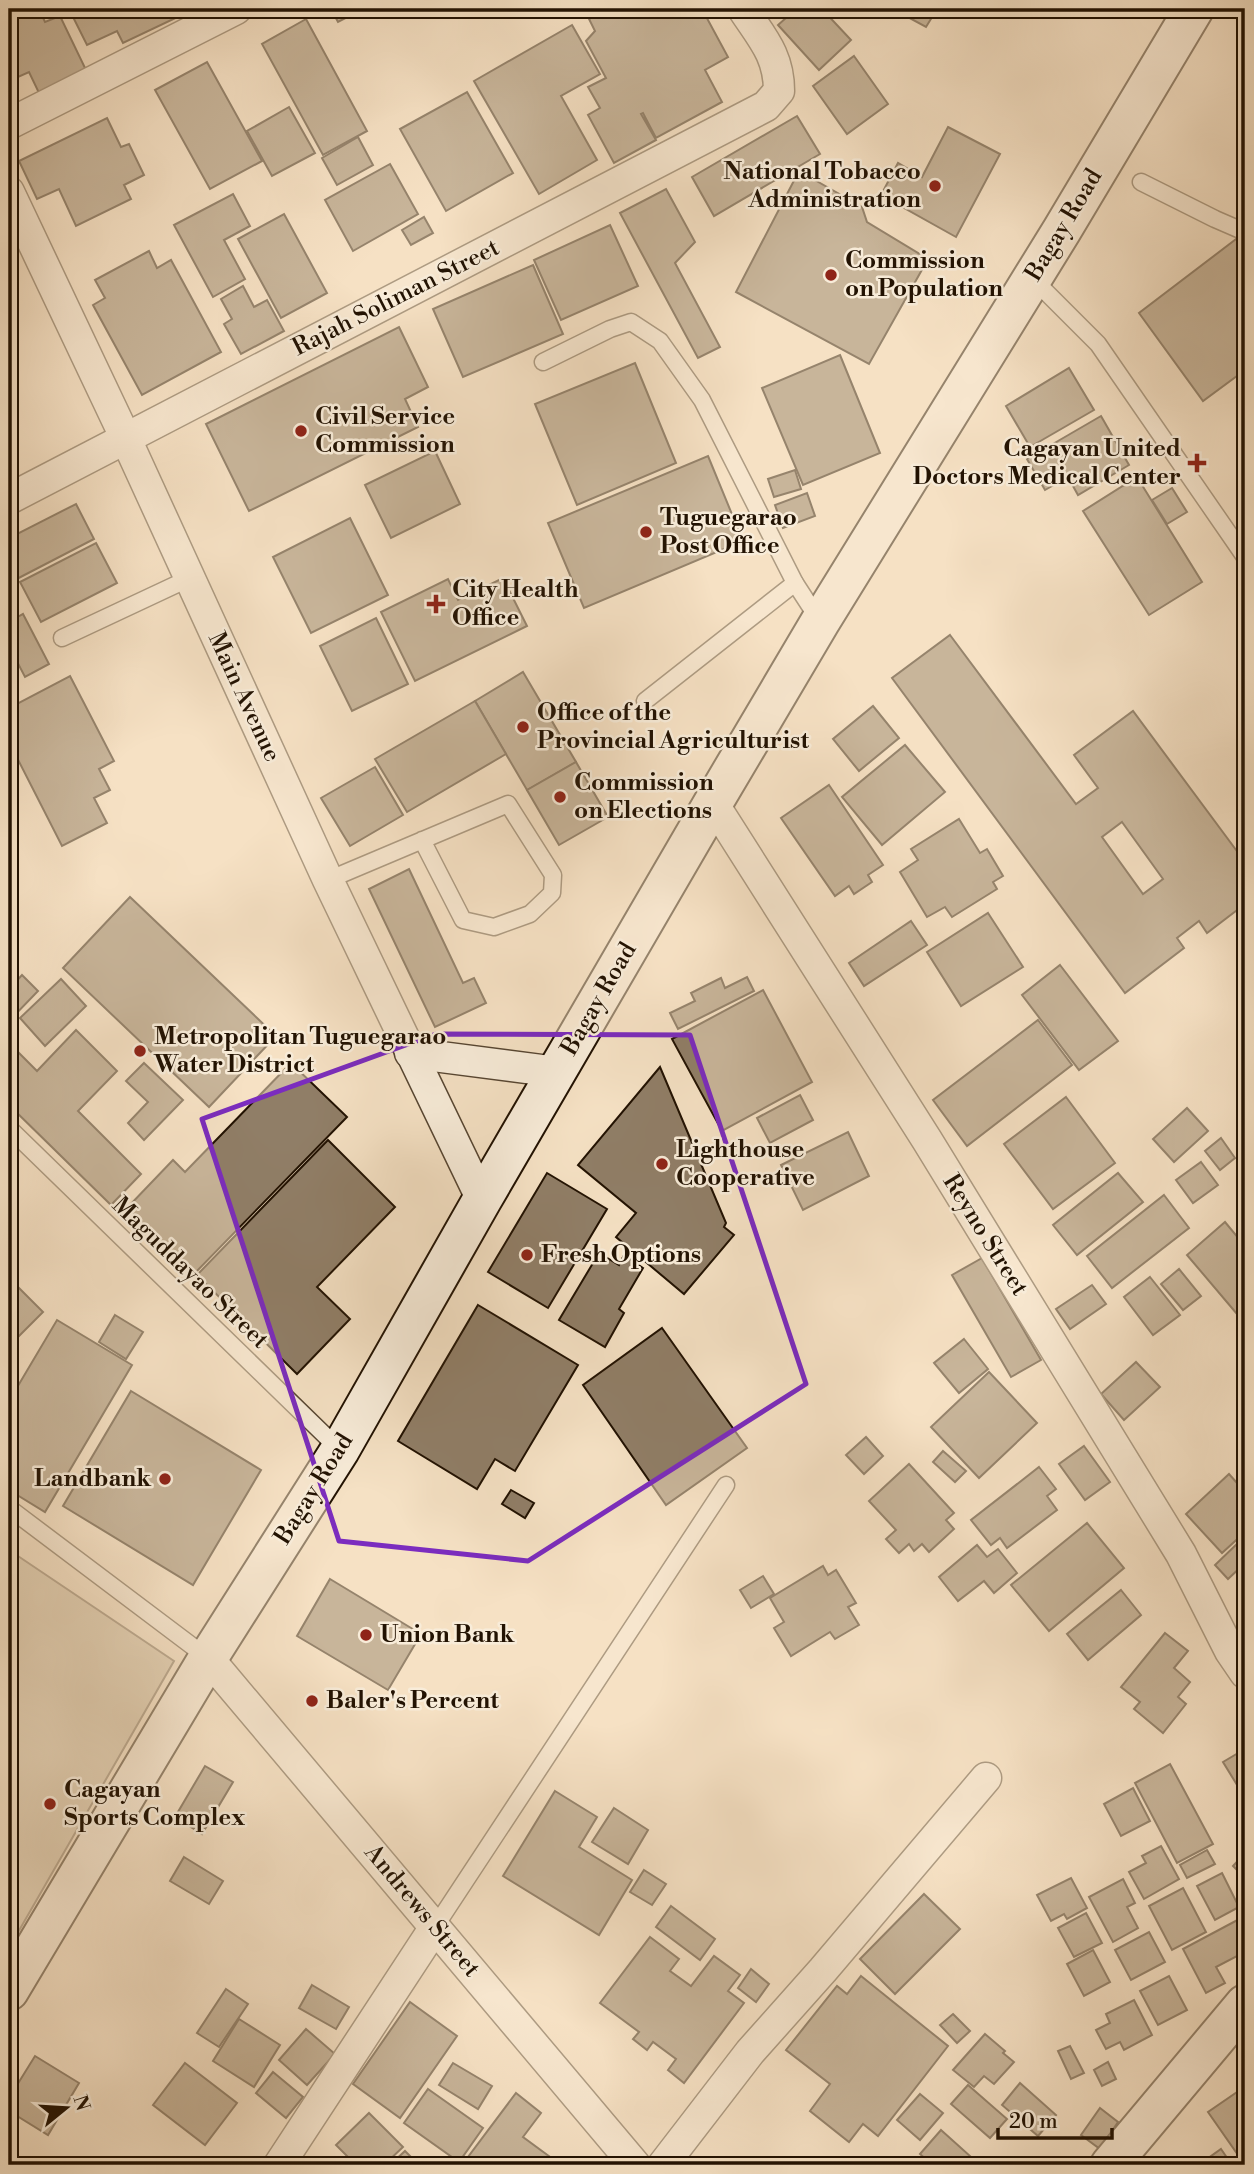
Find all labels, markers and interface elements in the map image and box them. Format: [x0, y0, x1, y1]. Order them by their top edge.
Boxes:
place label: National Tobacco Administration [723, 157, 921, 215]
street label: Bagay Road [1018, 163, 1109, 287]
marker: National Tobacco Administration [927, 178, 943, 194]
street label: Rajah Soliman Street [287, 233, 505, 363]
place label: Commission on Population [845, 246, 1003, 304]
marker: Commission on Population [823, 267, 839, 283]
place label: Civil Service Commission [315, 402, 455, 460]
marker: Civil Service Commission [293, 423, 309, 439]
place label: Cagayan United Doctors Medical Center [913, 434, 1181, 492]
marker: Cagayan United Doctors Medical Center [1187, 453, 1207, 473]
place label: Tuguegarao Post Office [660, 503, 797, 561]
marker: Tuguegarao Post Office [638, 524, 654, 540]
place label: City Health Office [452, 575, 579, 633]
marker: City Health Office [426, 594, 446, 614]
street label: Main Avenue [201, 627, 287, 767]
place label: Office of the Provincial Agriculturist [537, 698, 810, 756]
marker: Office of the Provincial Agriculturist [515, 719, 531, 735]
place label: Commission on Elections [574, 768, 714, 826]
marker: Commission on Elections [552, 789, 568, 805]
street label: Bagay Road [554, 937, 644, 1062]
place label: Metropolitan Tuguegarao Water District [153, 1022, 446, 1080]
marker: Metropolitan Tuguegarao Water District [132, 1043, 148, 1059]
place label: Lighthouse Cooperative [676, 1135, 815, 1193]
marker: Lighthouse Cooperative [654, 1156, 670, 1172]
street label: Reyno Street [936, 1169, 1035, 1302]
street label: Maguddayao Street [105, 1191, 275, 1356]
place label: Fresh Options [541, 1240, 701, 1270]
marker: Fresh Options [519, 1247, 535, 1263]
street label: Bagay Road [267, 1427, 360, 1551]
place label: Landbank [34, 1464, 152, 1494]
marker: Landbank [157, 1471, 173, 1487]
place label: Union Bank [380, 1620, 515, 1650]
marker: Union Bank [358, 1627, 374, 1643]
place label: Baler's Percent [326, 1686, 499, 1716]
marker: Baler's Percent [304, 1693, 320, 1709]
place label: Cagayan Sports Complex [64, 1775, 245, 1833]
marker: Cagayan Sports Complex [42, 1796, 58, 1812]
street label: Andrews Street [357, 1838, 487, 1984]
north arrow [32, 2072, 102, 2142]
text: N [67, 2092, 95, 2114]
scale bar [998, 2097, 1112, 2141]
text: 20 m [1009, 2109, 1058, 2135]

